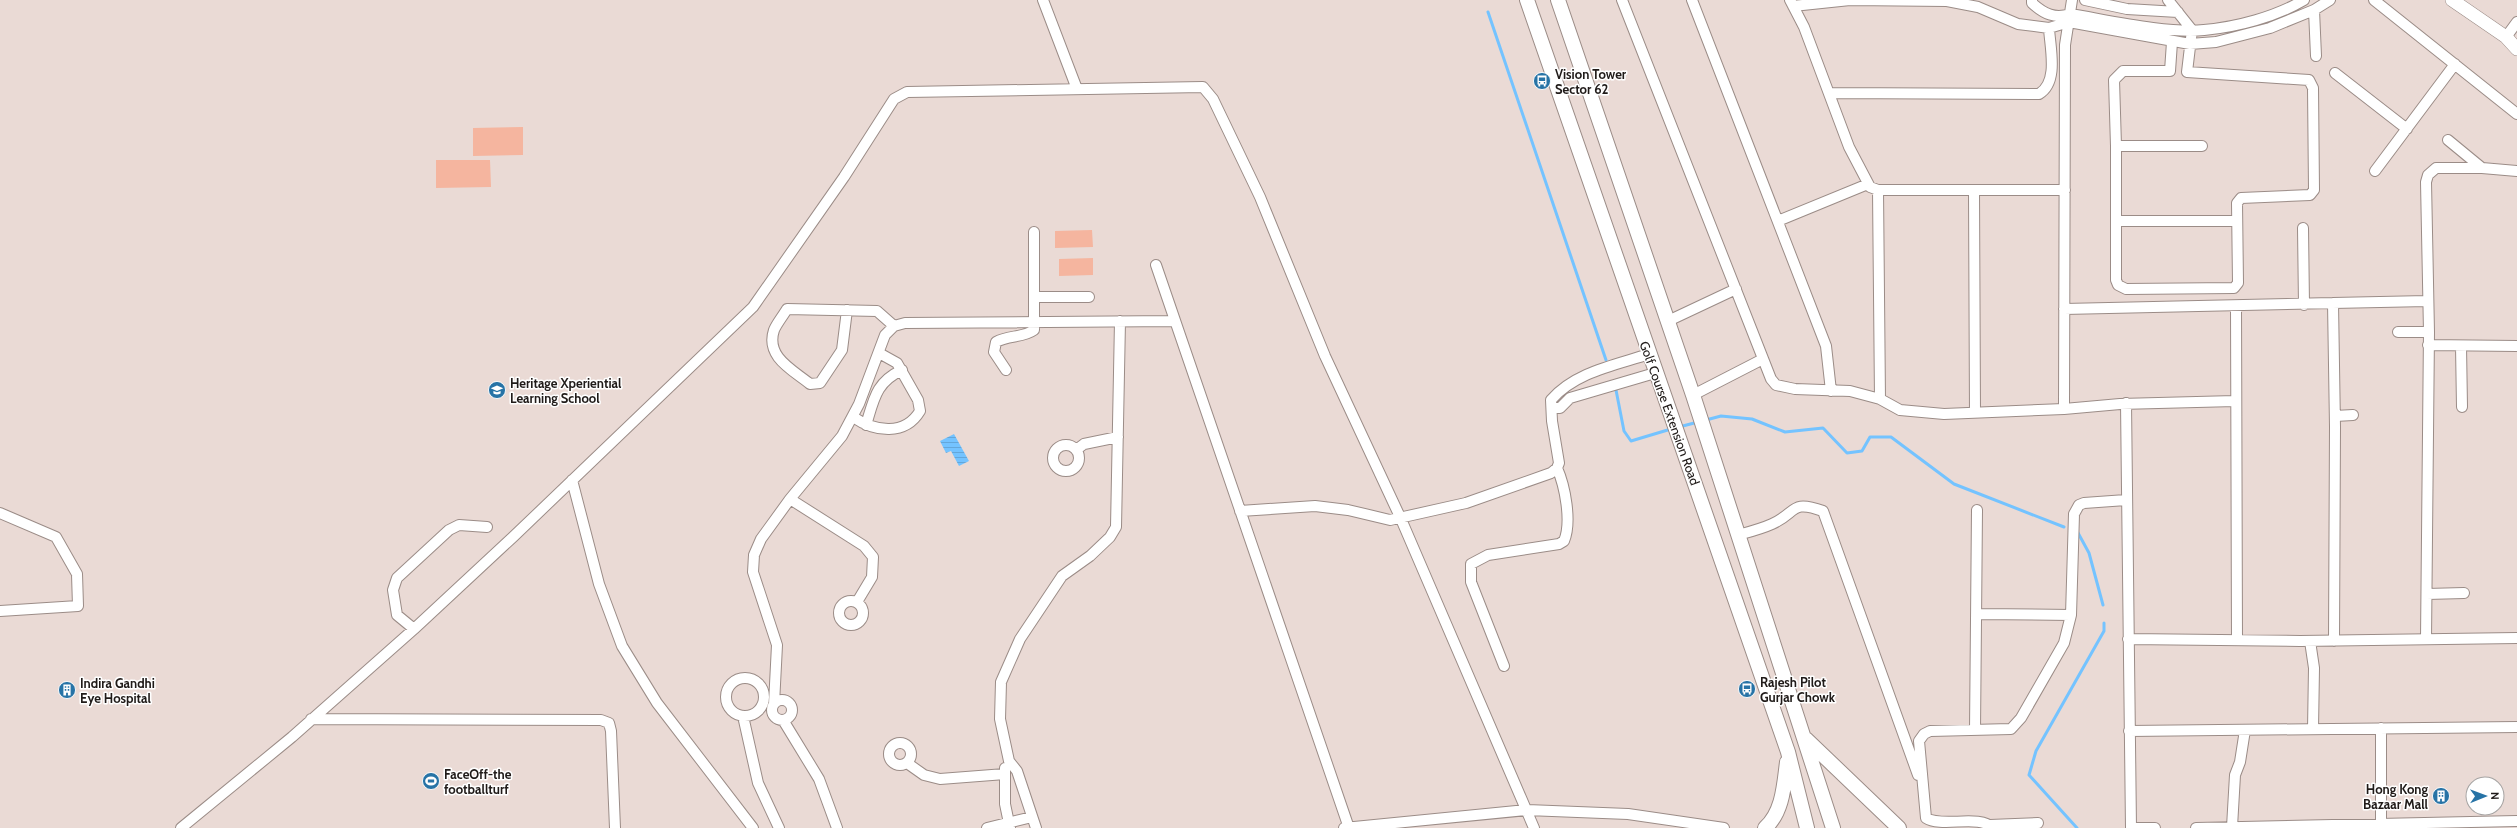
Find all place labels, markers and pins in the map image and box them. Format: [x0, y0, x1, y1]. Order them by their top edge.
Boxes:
place label: Vision Tower Sector 62 [1555, 66, 1627, 97]
bus stop icon: Vision Tower Sector 62 [1532, 71, 1552, 91]
place label: Heritage Xperiential Learning School [510, 375, 622, 406]
school or university icon: Heritage Xperiential Learning School [487, 380, 507, 400]
place label: Rajesh Pilot Gurjar Chowk [1760, 674, 1836, 705]
place label: Indira Gandhi Eye Hospital [80, 675, 155, 706]
bus stop icon: Rajesh Pilot Gurjar Chowk [1737, 679, 1757, 699]
building icon: Indira Gandhi Eye Hospital [57, 680, 77, 700]
place label: FaceOff-the footballturf [444, 766, 512, 797]
sports icon: FaceOff-the footballturf [421, 771, 441, 791]
place label: Hong Kong Bazaar Mall [2363, 781, 2429, 812]
building icon: Hong Kong Bazaar Mall [2431, 786, 2451, 806]

